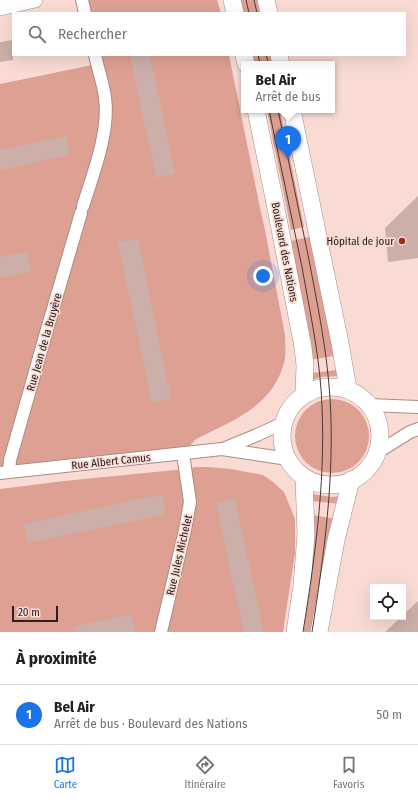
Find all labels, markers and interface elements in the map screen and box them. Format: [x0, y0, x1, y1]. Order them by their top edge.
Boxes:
search box [12, 12, 406, 56]
icon: search [26, 23, 48, 45]
text: Rechercher [58, 25, 127, 43]
popup [241, 61, 335, 113]
text: Bel Air [256, 71, 296, 89]
text: Arrêt de bus [256, 89, 321, 104]
pin: 1 [275, 126, 301, 159]
street label: Boulevard des Nations [268, 201, 301, 303]
place label: Hôpital de jour [327, 235, 394, 248]
marker: Hôpital de jour [397, 236, 407, 246]
your location [253, 266, 273, 286]
street label: Rue Jean de la Bruyère [24, 292, 65, 393]
street label: Rue Albert Camus [71, 451, 152, 472]
street label: Rue Jules Michelet [164, 513, 195, 597]
map controls [370, 584, 406, 620]
button: locate [370, 584, 406, 620]
scale bar [12, 604, 58, 623]
text: 20 m [18, 606, 40, 619]
text: À proximité [16, 648, 97, 669]
text: Bel Air [54, 698, 95, 716]
text: 1 [26, 707, 32, 722]
text: 50 m [376, 707, 402, 722]
text: Arrêt de bus · Boulevard des Nations [54, 716, 248, 731]
tab: Carte [54, 754, 77, 791]
tab: Itinéraire [185, 754, 226, 791]
tab: Favoris [333, 754, 364, 791]

